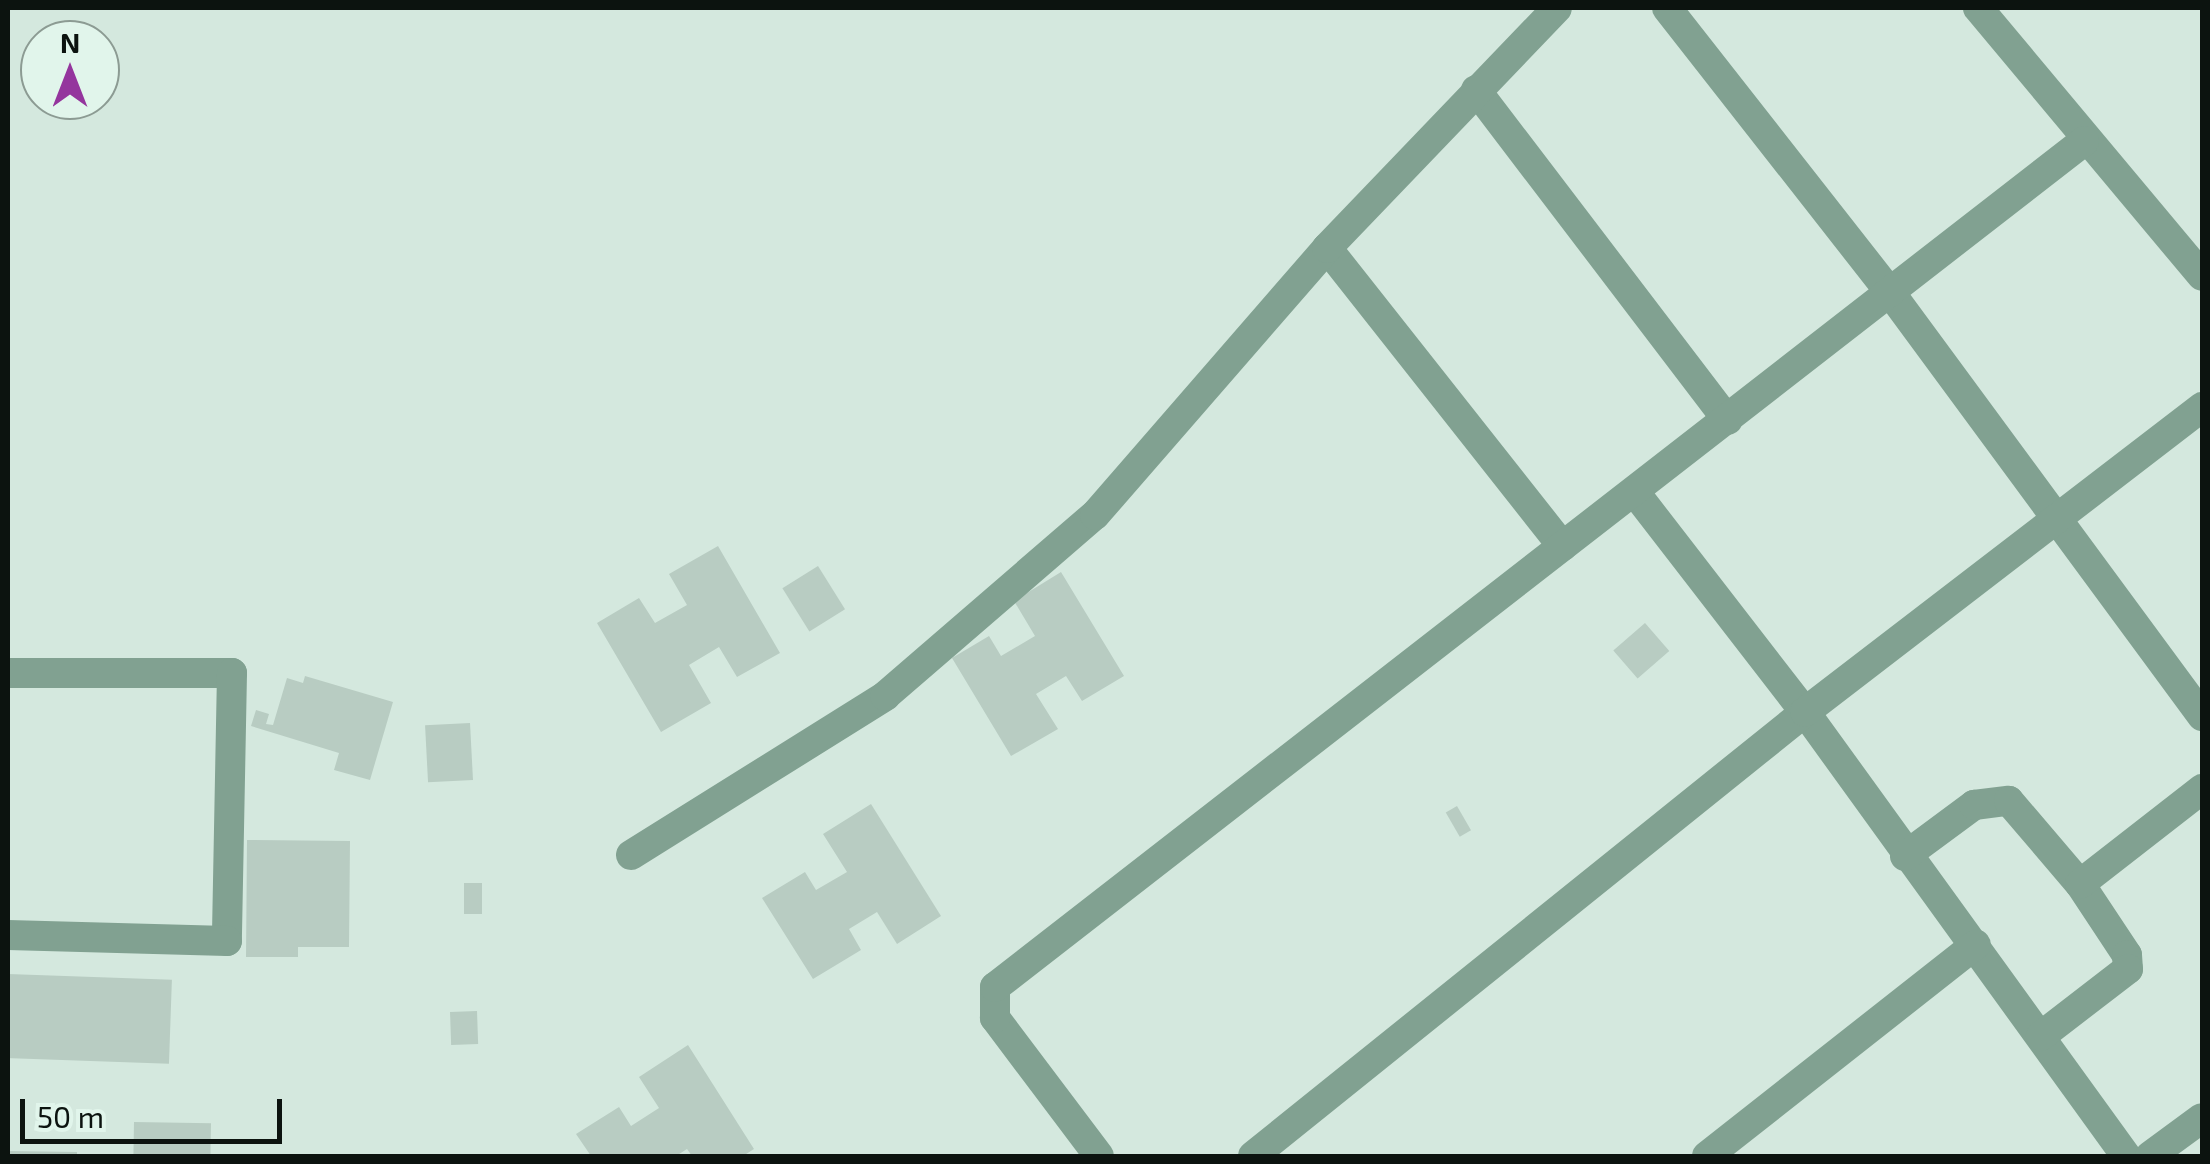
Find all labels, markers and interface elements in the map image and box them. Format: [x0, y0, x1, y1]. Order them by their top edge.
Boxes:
north arrow [20, 20, 120, 120]
text: N [60, 25, 80, 59]
scale bar [25, 1079, 288, 1141]
text: 50 m [37, 1098, 104, 1134]

